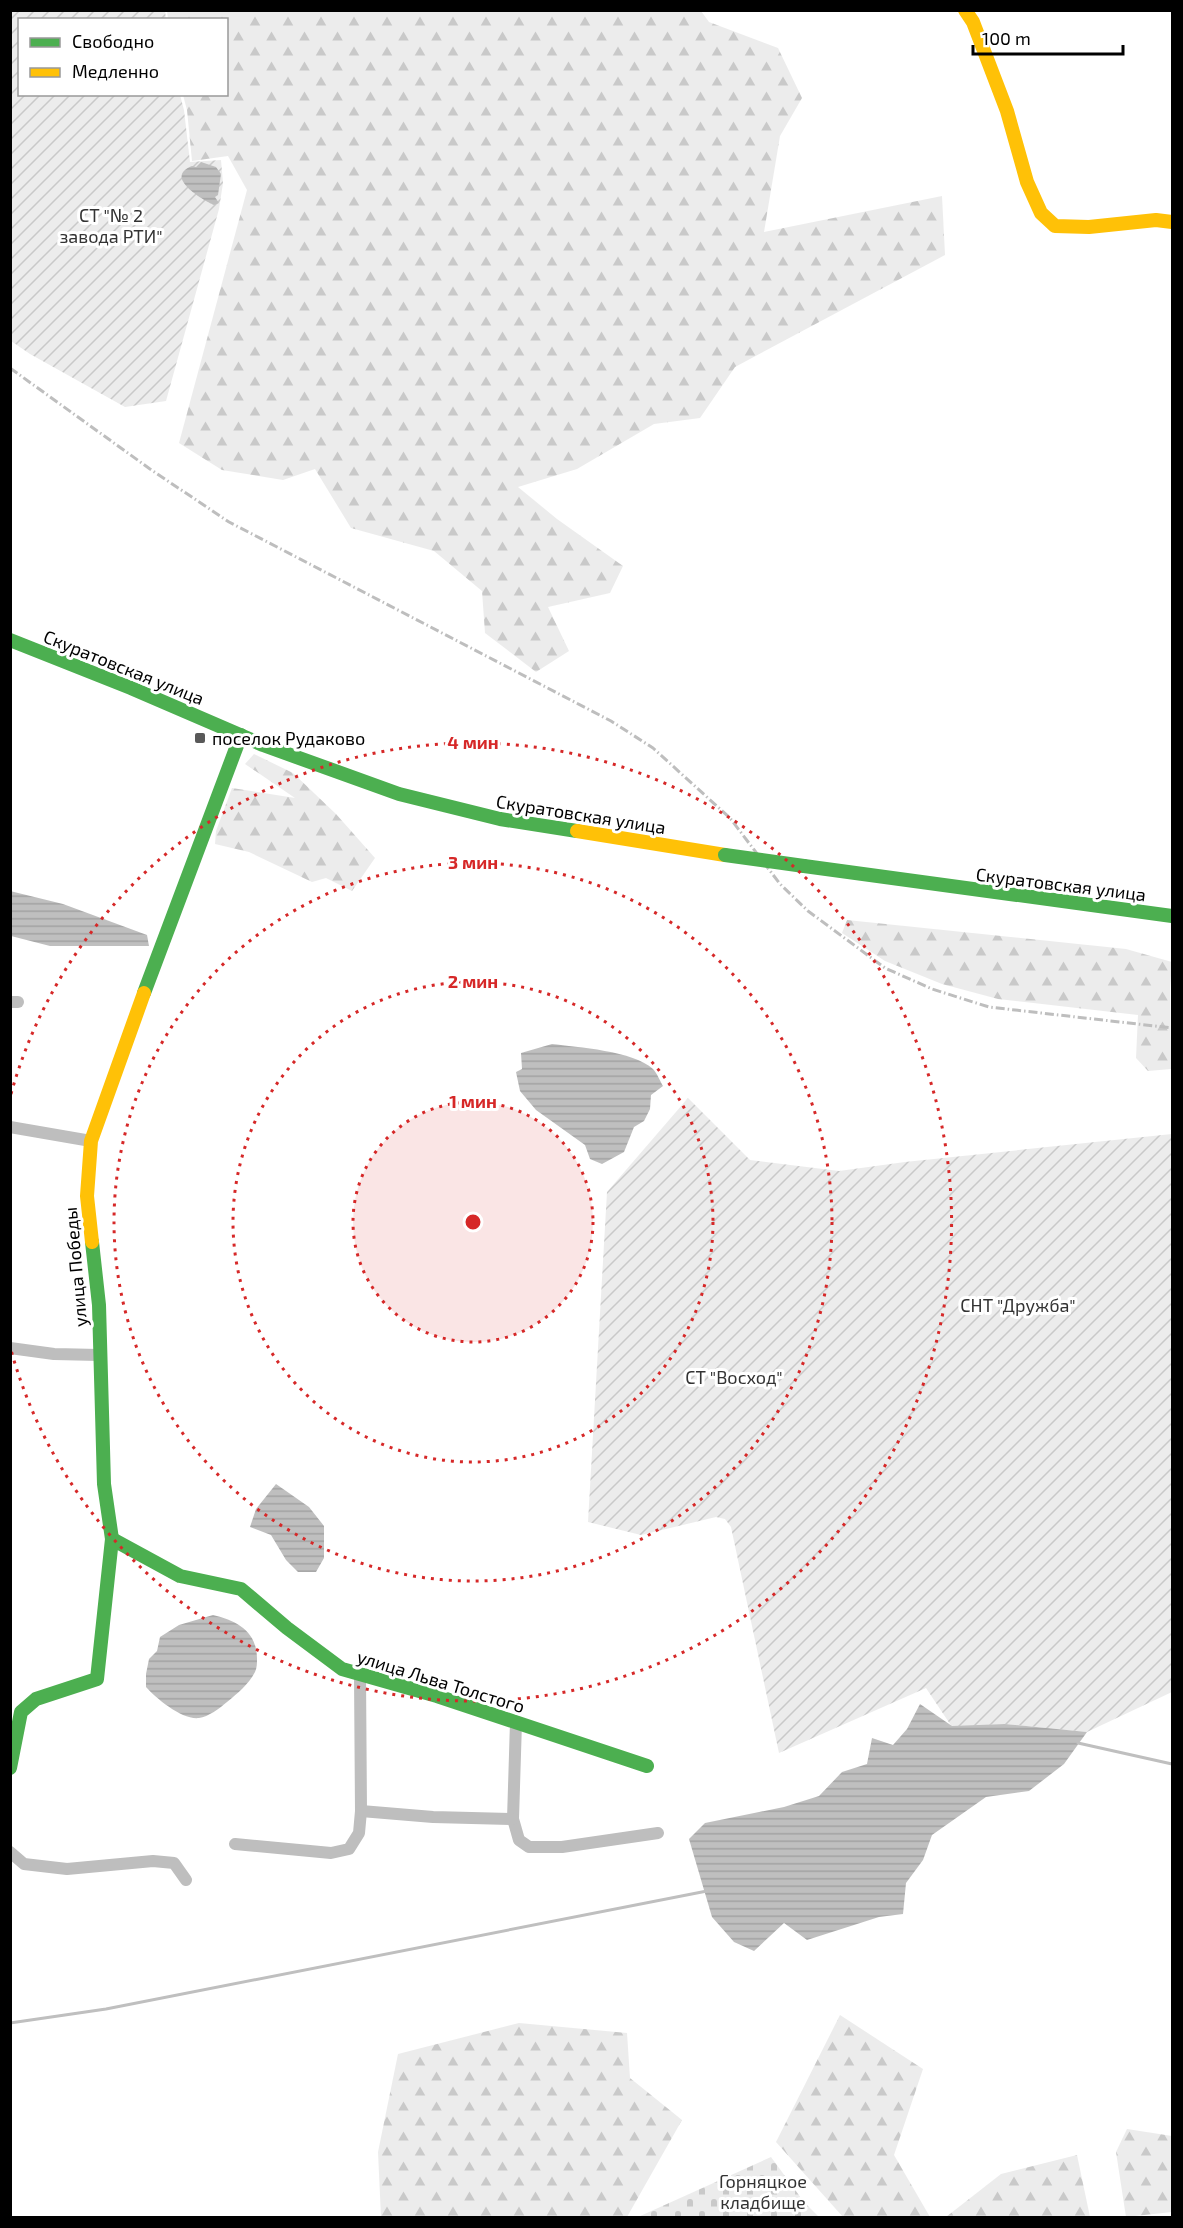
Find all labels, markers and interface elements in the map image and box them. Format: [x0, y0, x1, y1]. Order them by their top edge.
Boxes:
legend [18, 18, 228, 96]
scale bar [973, 18, 1123, 56]
text: 100 m [982, 27, 1031, 49]
text: Свободно [72, 30, 154, 52]
text: Медленно [72, 60, 159, 82]
park label: СТ "№ 2 завода РТИ" [59, 204, 163, 247]
street label: Скуратовская улица [40, 625, 208, 709]
place label: поселок Рудаково [212, 727, 365, 749]
marker: поселок Рудаково [193, 731, 207, 745]
text: 4 мин [447, 731, 499, 753]
street label: Скуратовская улица [495, 790, 667, 838]
text: 3 мин [448, 851, 498, 873]
street label: Скуратовская улица [975, 863, 1147, 905]
text: 2 мин [448, 970, 498, 992]
text: 1 мин [449, 1090, 497, 1112]
street label: улица Победы [59, 1206, 91, 1328]
centre of rings [463, 1212, 483, 1232]
park label: СНТ "Дружба" [960, 1294, 1076, 1316]
park label: СТ "Восход" [685, 1366, 783, 1388]
street label: улица Льва Толстого [355, 1645, 527, 1717]
park label: Горняцкое кладбище [719, 2170, 807, 2213]

